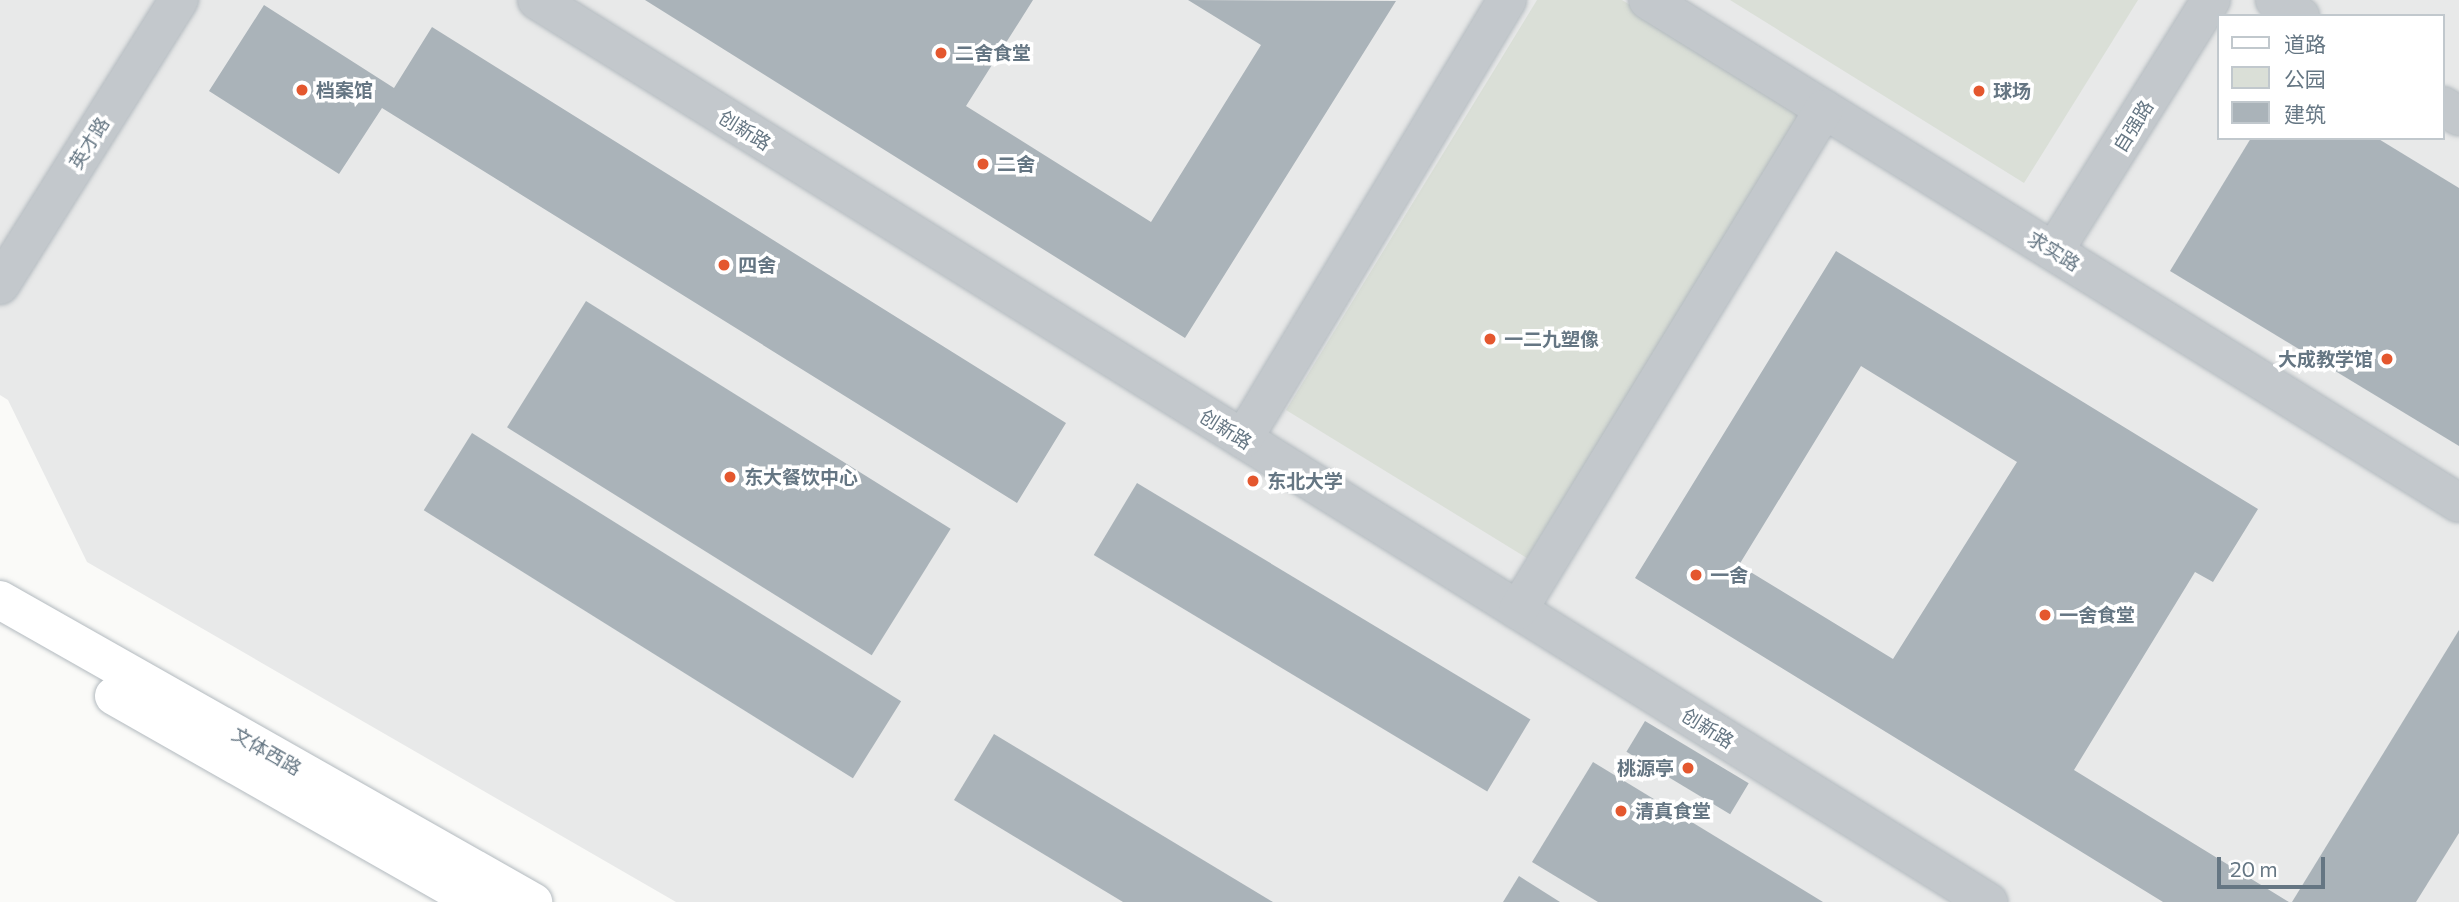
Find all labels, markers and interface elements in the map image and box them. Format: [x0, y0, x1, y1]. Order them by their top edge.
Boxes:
legend [2218, 14, 2445, 140]
text: 道路 [2284, 31, 2326, 56]
place label: 二舍食堂 [955, 42, 1031, 64]
marker: 二舍食堂 [933, 45, 949, 61]
text: 公园 [2284, 66, 2326, 91]
place label: 档案馆 [316, 79, 373, 101]
place label: 球场 [1993, 80, 2031, 102]
marker: 档案馆 [294, 82, 310, 98]
marker: 球场 [1971, 83, 1987, 99]
street label: 自强路 [2108, 96, 2158, 156]
text: 建筑 [2284, 101, 2326, 126]
street label: 创新路 [715, 105, 775, 155]
street label: 英才路 [64, 113, 114, 173]
place label: 二舍 [997, 153, 1035, 175]
marker: 二舍 [975, 156, 991, 172]
street label: 求实路 [2024, 226, 2084, 276]
place label: 四舍 [738, 254, 776, 276]
marker: 四舍 [716, 257, 732, 273]
place label: 一二九塑像 [1504, 328, 1599, 350]
marker: 一二九塑像 [1482, 331, 1498, 347]
place label: 大成教学馆 [2278, 348, 2373, 370]
marker: 大成教学馆 [2379, 351, 2395, 367]
street label: 创新路 [1196, 404, 1256, 454]
place label: 东大餐饮中心 [744, 466, 858, 488]
marker: 东大餐饮中心 [722, 469, 738, 485]
place label: 东北大学 [1267, 470, 1343, 492]
marker: 东北大学 [1245, 473, 1261, 489]
place label: 一舍 [1710, 564, 1748, 586]
marker: 一舍 [1688, 567, 1704, 583]
place label: 一舍食堂 [2059, 604, 2135, 626]
marker: 一舍食堂 [2037, 607, 2053, 623]
street label: 创新路 [1678, 703, 1738, 753]
street label: 文体西路 [228, 722, 306, 780]
place label: 桃源亭 [1617, 757, 1674, 779]
marker: 桃源亭 [1680, 760, 1696, 776]
place label: 清真食堂 [1635, 800, 1711, 822]
marker: 清真食堂 [1613, 803, 1629, 819]
scale bar [2221, 842, 2330, 886]
text: 20 m [2230, 856, 2278, 881]

